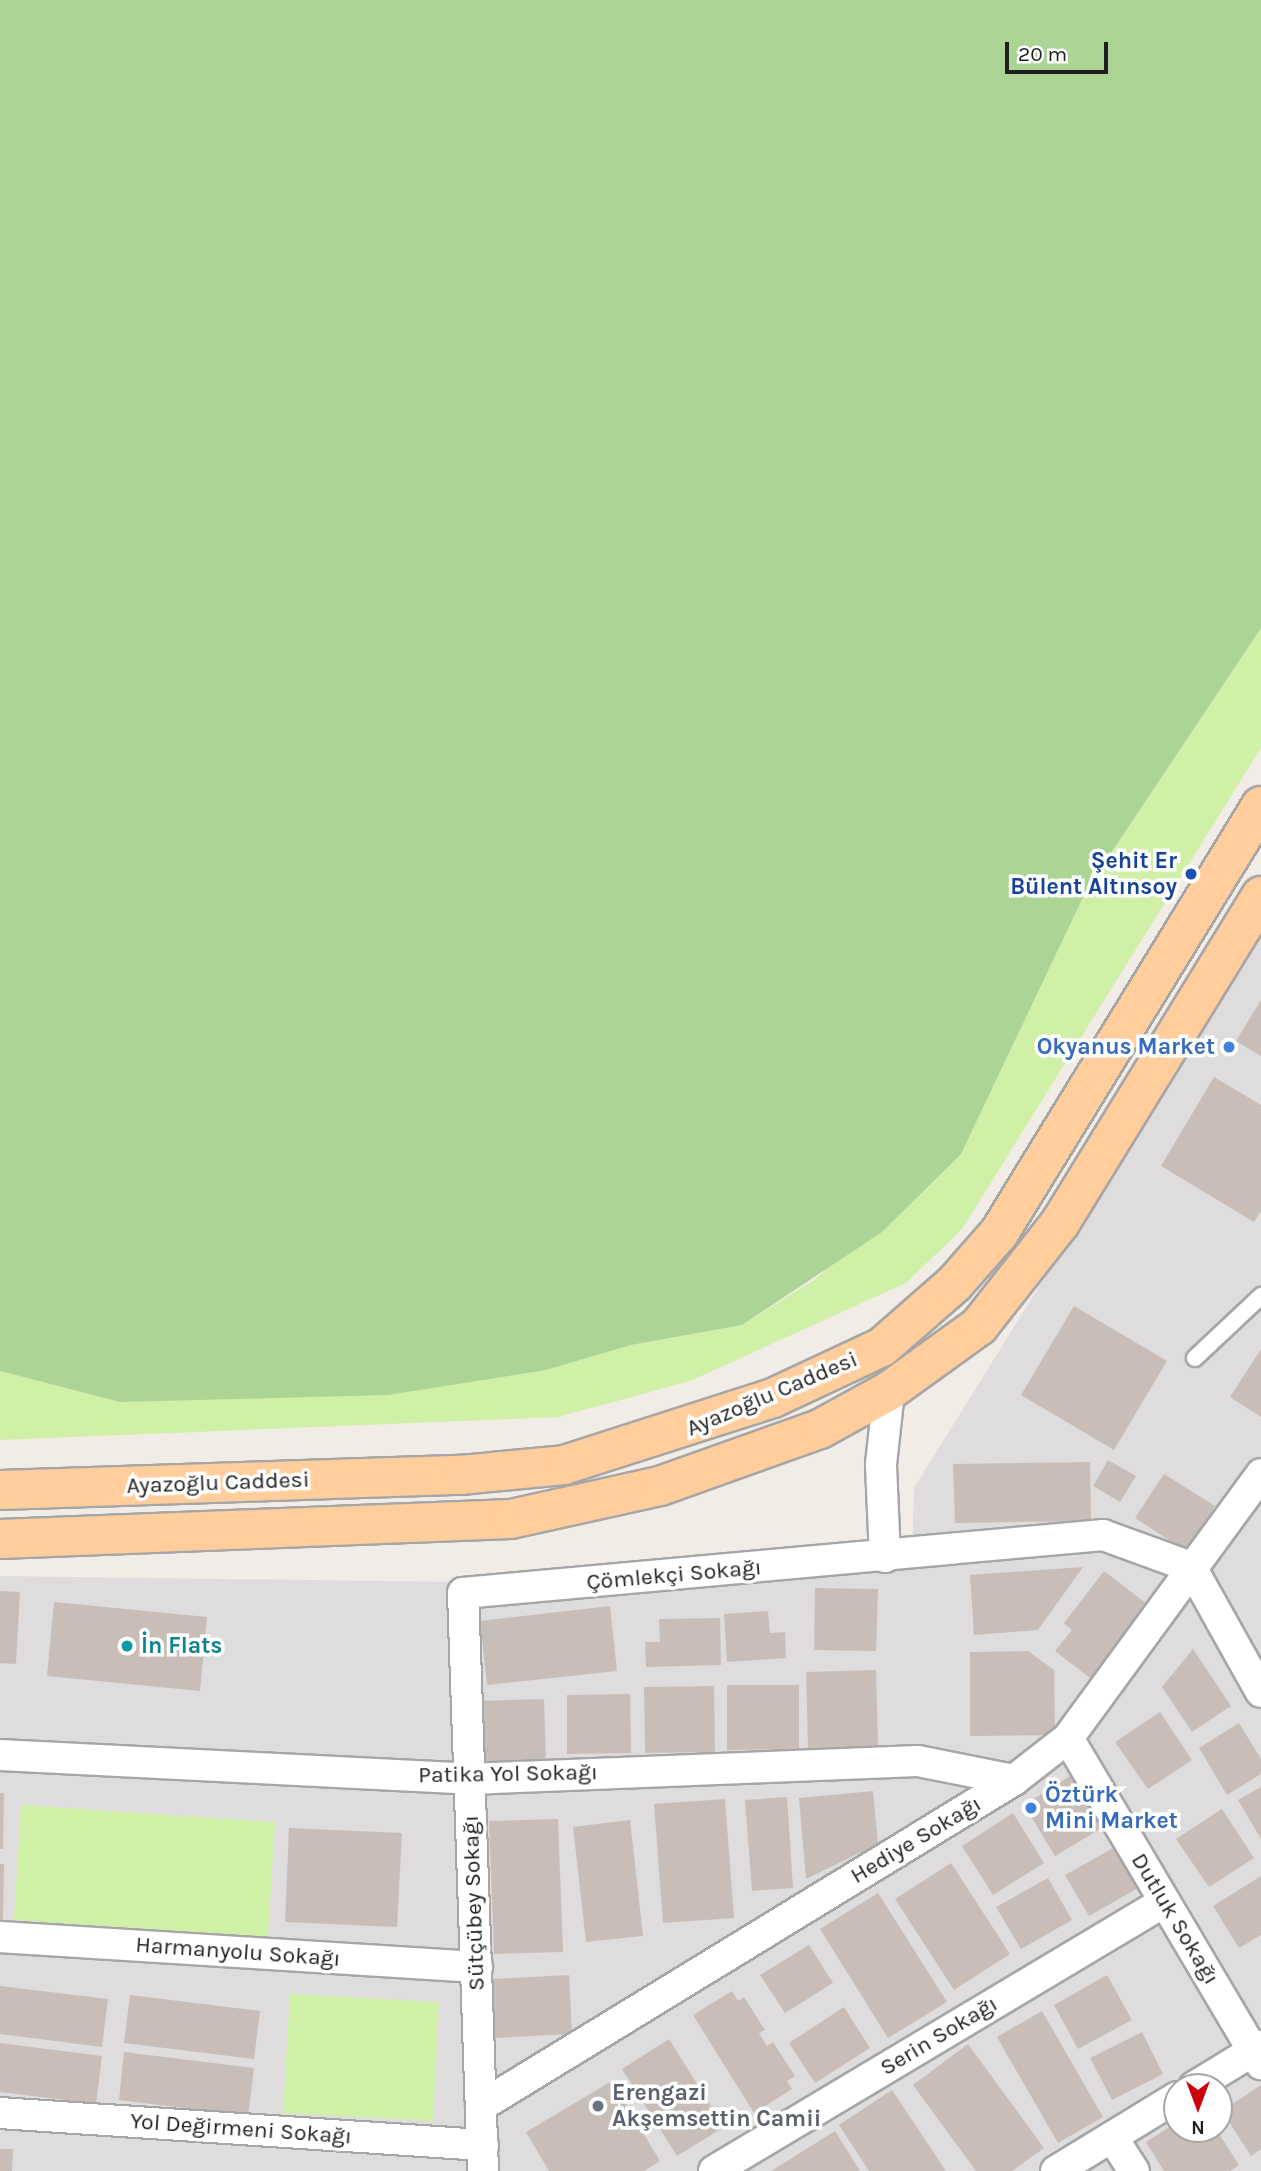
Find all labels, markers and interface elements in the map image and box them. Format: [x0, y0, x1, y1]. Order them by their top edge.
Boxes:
scale bar [1009, 28, 1112, 72]
text: 20 m [1018, 42, 1067, 66]
place label: Şehit Er Bülent Altınsoy [1010, 847, 1177, 901]
marker: Şehit Er Bülent Altınsoy [1183, 866, 1199, 882]
place label: Okyanus Market [1037, 1033, 1215, 1061]
marker: Okyanus Market [1221, 1039, 1237, 1055]
street label: Ayazoğlu Caddesi [682, 1346, 862, 1442]
street label: Ayazoğlu Caddesi [126, 1466, 310, 1500]
street label: Çömlekçi Sokağı [585, 1554, 763, 1596]
place label: İn Flats [141, 1632, 222, 1660]
marker: İn Flats [119, 1638, 135, 1654]
street label: Patika Yol Sokağı [418, 1759, 598, 1789]
place label: Öztürk Mini Market [1045, 1781, 1178, 1835]
street label: Hediye Sokağı [846, 1790, 986, 1890]
marker: Öztürk Mini Market [1023, 1800, 1039, 1816]
street label: Sütçübey Sokağı [457, 1815, 491, 1991]
street label: Dutluk Sokağı [1125, 1848, 1225, 1990]
street label: Harmanyolu Sokağı [135, 1931, 341, 1973]
street label: Serin Sokağı [875, 1990, 1003, 2082]
north arrow [1163, 2073, 1233, 2143]
place label: Erengazi Akşemsettin Camii [612, 2079, 821, 2133]
marker: Erengazi Akşemsettin Camii [590, 2098, 606, 2114]
street label: Yol Değirmeni Sokağı [129, 2107, 353, 2151]
text: N [1191, 2116, 1205, 2138]

